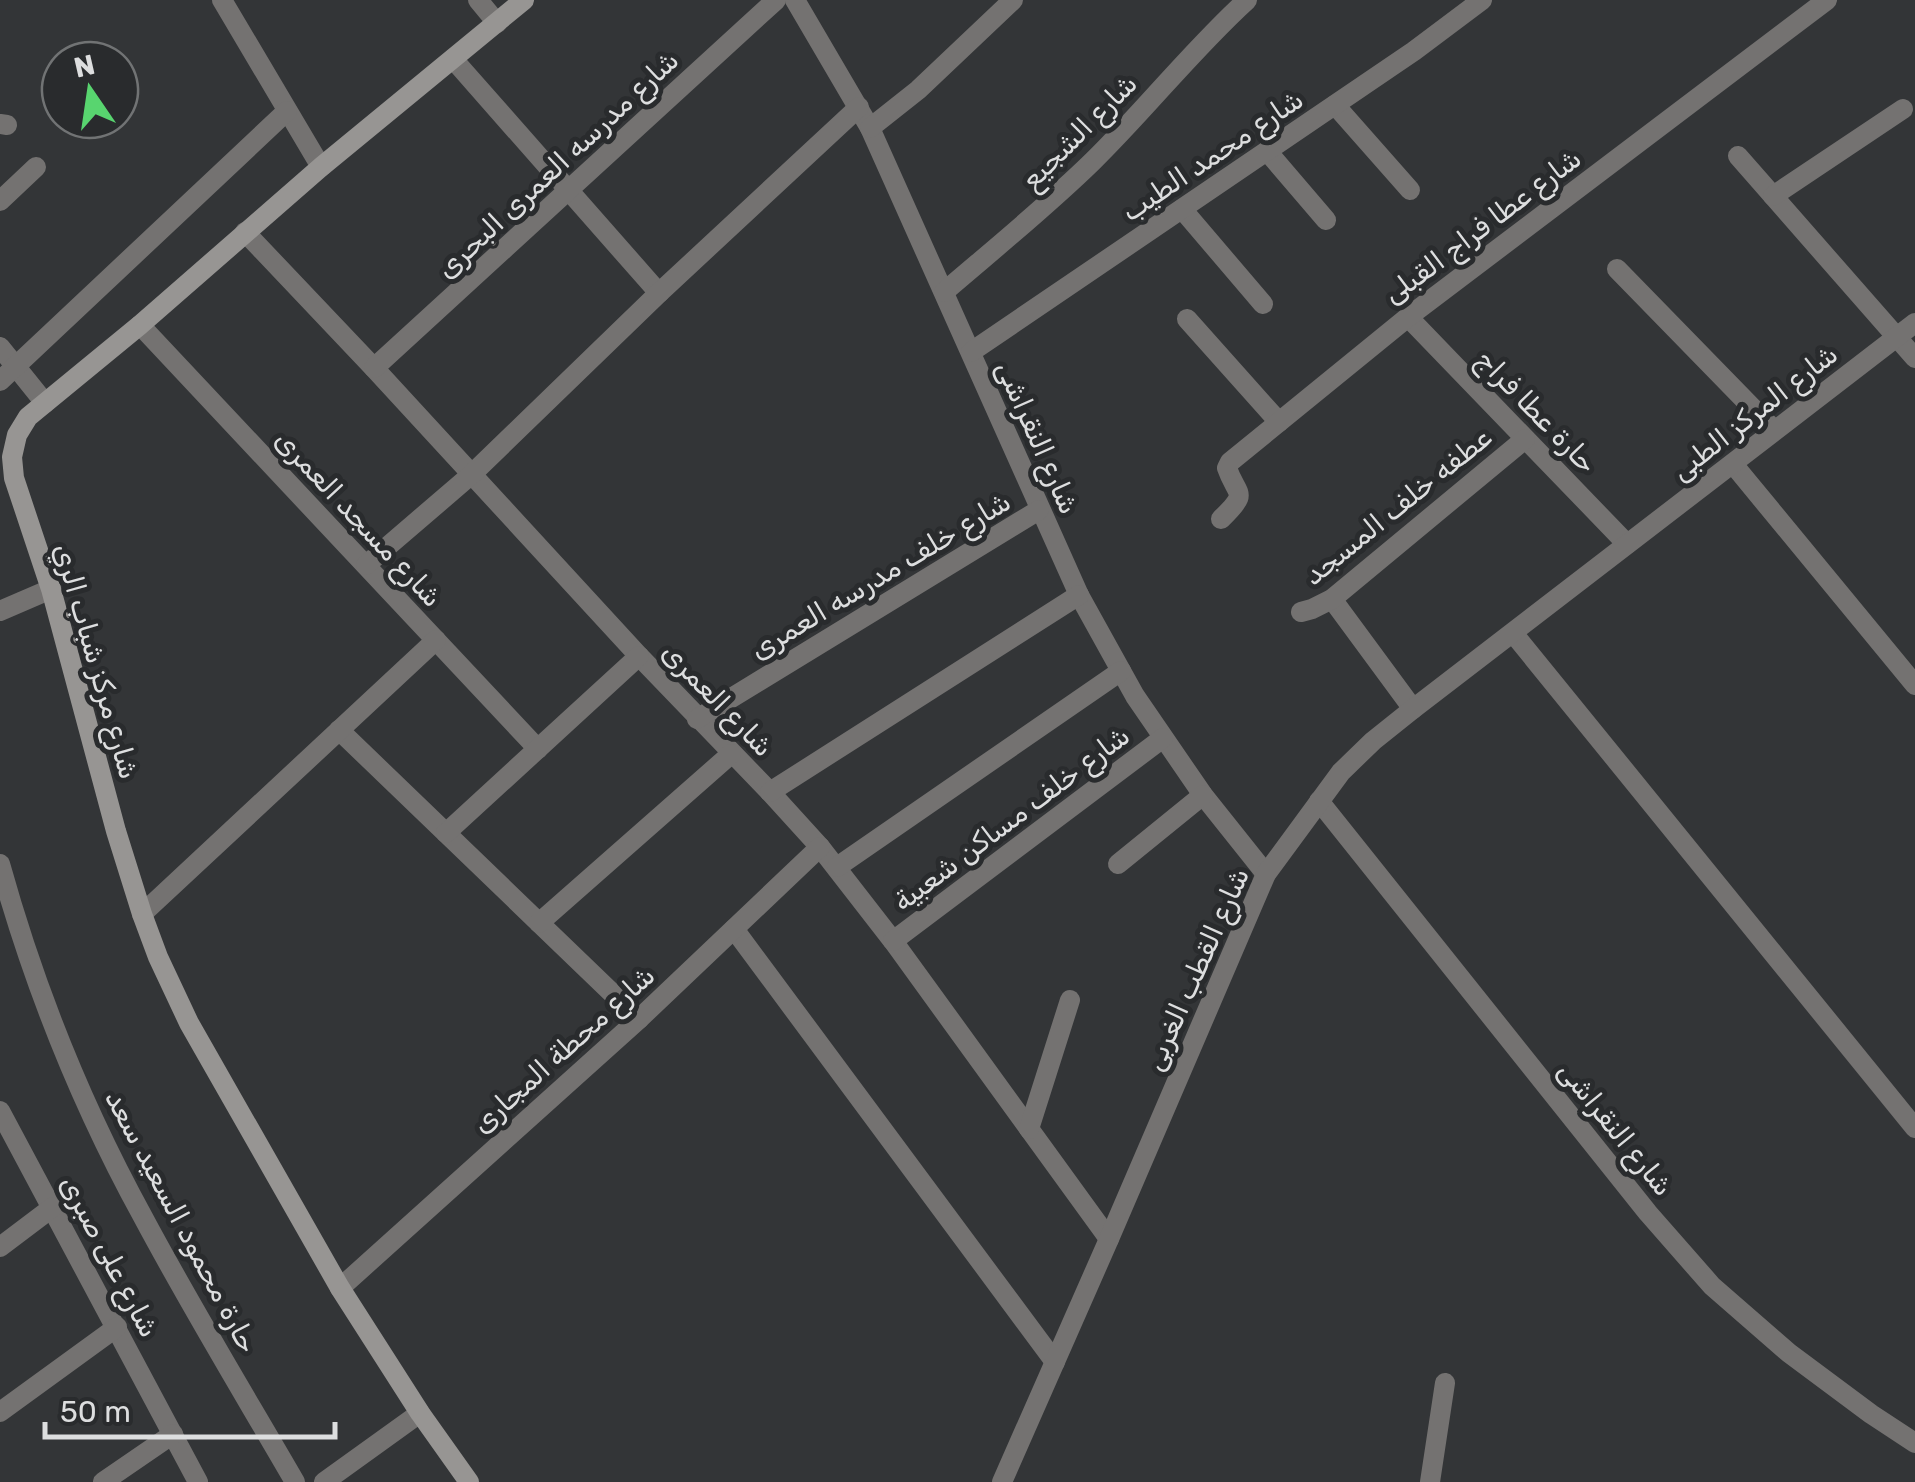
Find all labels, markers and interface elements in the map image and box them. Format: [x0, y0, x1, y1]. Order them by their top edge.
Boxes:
north arrow [40, 40, 140, 140]
street label: شارع مدرسه العمرى البحرى [429, 43, 687, 287]
text: N [71, 48, 98, 84]
street label: شارع الشجيع [1015, 67, 1146, 198]
street label: شارع محمد الطيب [1115, 83, 1311, 231]
street label: شارع عطا فراج القبلى [1377, 142, 1589, 314]
street label: شارع المركز الطبى [1664, 337, 1846, 490]
street label: حارة عطا فراج [1467, 343, 1604, 482]
street label: شارع النقراشى [986, 355, 1086, 520]
street label: عطفه خلف المسجد [1297, 420, 1498, 592]
street label: شارع مسجد العمرى [266, 423, 449, 616]
street label: شارع خلف مدرسه العمرى [744, 485, 1018, 669]
street label: شارع مركز شباب الري [44, 539, 146, 784]
street label: شارع العمرى [653, 635, 780, 765]
street label: شارع خلف مساكن شعبية [887, 719, 1138, 920]
street label: شارع القطب الغربى [1137, 863, 1259, 1077]
street label: شارع محطة المجارى [465, 959, 663, 1142]
street label: شارع النقراشى [1549, 1054, 1680, 1204]
street label: حارة محمود السعيد سعد [98, 1084, 265, 1358]
street label: شارع على صبرى [50, 1170, 166, 1344]
scale bar [45, 1377, 335, 1439]
text: 50 m [60, 1394, 131, 1430]

